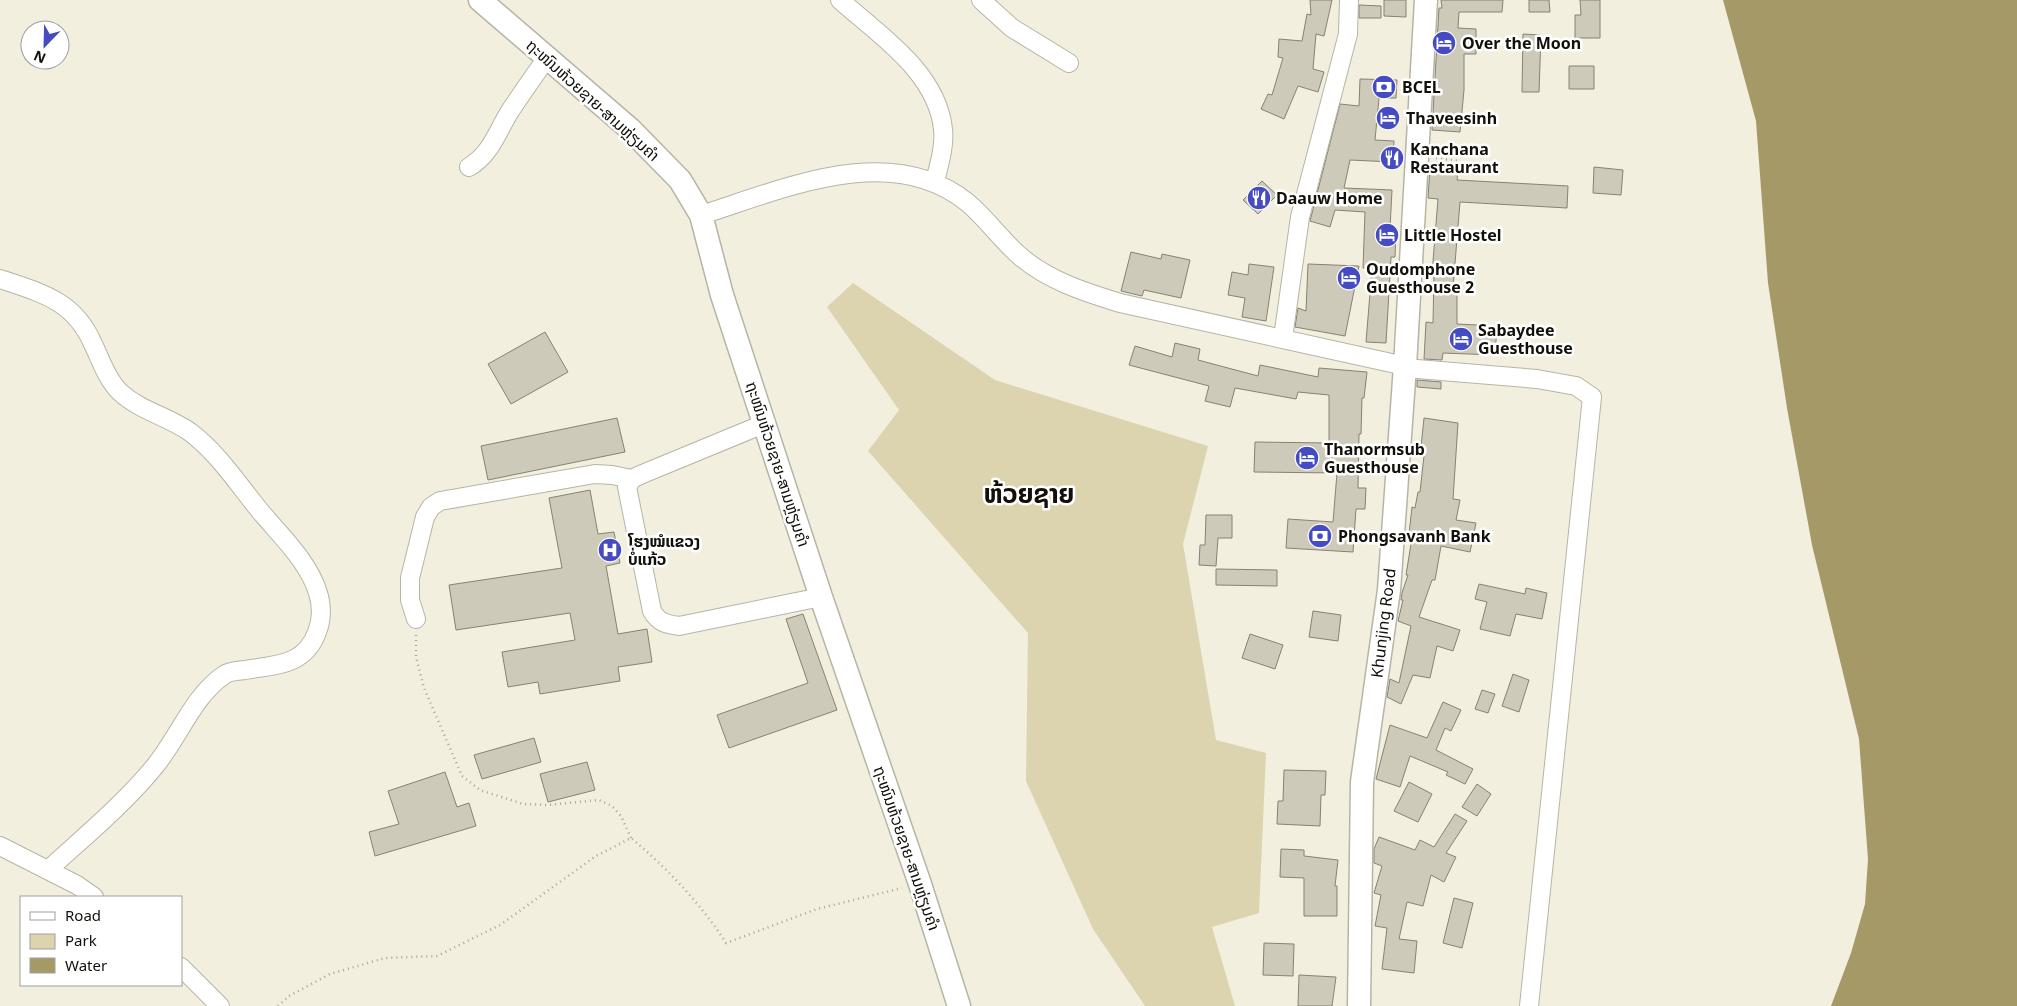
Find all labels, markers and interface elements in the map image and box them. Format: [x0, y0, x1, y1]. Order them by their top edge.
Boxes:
north arrow [20, 20, 70, 70]
hotel icon: Over the Moon [1431, 30, 1457, 56]
place label: Over the Moon [1462, 32, 1581, 54]
street label: ຖະໜົນຫ້ວຍຊາຍ-ສາມຫຼ່ຽມຄຳ [521, 34, 665, 166]
text: N [31, 46, 49, 68]
bank icon: BCEL [1371, 74, 1397, 100]
place label: BCEL [1402, 76, 1441, 98]
hotel icon: Thaveesinh [1375, 105, 1401, 131]
place label: Thaveesinh [1406, 107, 1497, 129]
place label: Kanchana Restaurant [1410, 138, 1499, 178]
restaurant icon: Kanchana Restaurant [1379, 145, 1405, 171]
restaurant icon: Daauw Home [1246, 185, 1272, 211]
place label: Daauw Home [1276, 187, 1383, 209]
hotel icon: Little Hostel [1374, 222, 1400, 248]
place label: Little Hostel [1404, 224, 1502, 246]
place label: Oudomphone Guesthouse 2 [1366, 258, 1475, 298]
hotel icon: Oudomphone Guesthouse 2 [1336, 265, 1362, 291]
place label: Sabaydee Guesthouse [1478, 319, 1573, 359]
hotel icon: Sabaydee Guesthouse [1448, 326, 1474, 352]
street label: ຖະໜົນຫ້ວຍຊາຍ-ສາມຫຼ່ຽມຄຳ [741, 378, 815, 550]
place label: Thanormsub Guesthouse [1324, 438, 1425, 478]
hotel icon: Thanormsub Guesthouse [1294, 445, 1320, 471]
district label: ຫ້ວຍຊາຍ [984, 475, 1074, 511]
bank icon: Phongsavanh Bank [1307, 523, 1333, 549]
place label: Phongsavanh Bank [1338, 525, 1491, 547]
place label: ໂຮງໝໍແຂວງ ບໍ່ແກ້ວ [627, 530, 700, 570]
hospital icon: ໂຮງໝໍແຂວງ ບໍ່ແກ້ວ [597, 537, 623, 563]
street label: Khunjing Road [1365, 567, 1401, 679]
street label: ຖະໜົນຫ້ວຍຊາຍ-ສາມຫຼ່ຽມຄຳ [868, 763, 946, 933]
legend [20, 896, 182, 986]
text: Road [65, 905, 101, 925]
text: Park [65, 930, 97, 950]
text: Water [65, 955, 107, 975]

